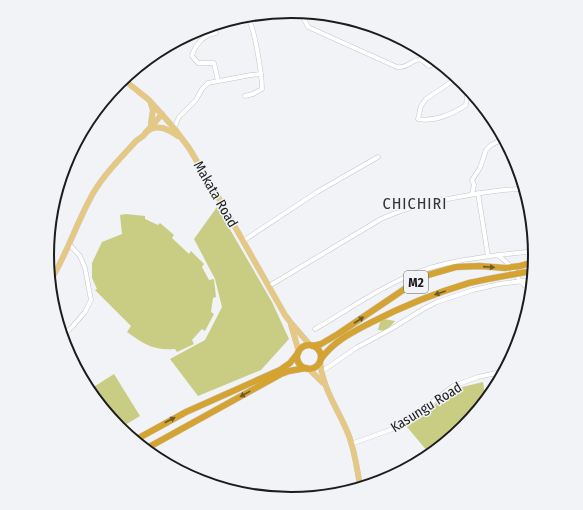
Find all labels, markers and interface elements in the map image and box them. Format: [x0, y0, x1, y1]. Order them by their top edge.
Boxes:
street label: Makata Road [190, 158, 241, 230]
district label: CHICHIRI [383, 194, 447, 213]
one-way arrow [483, 263, 495, 270]
road number: M2 [404, 271, 428, 293]
one-way arrow [433, 290, 445, 296]
one-way arrow [354, 316, 365, 324]
street label: Kasungu Road [387, 379, 465, 436]
one-way arrow [239, 390, 251, 397]
one-way arrow [165, 416, 176, 423]

